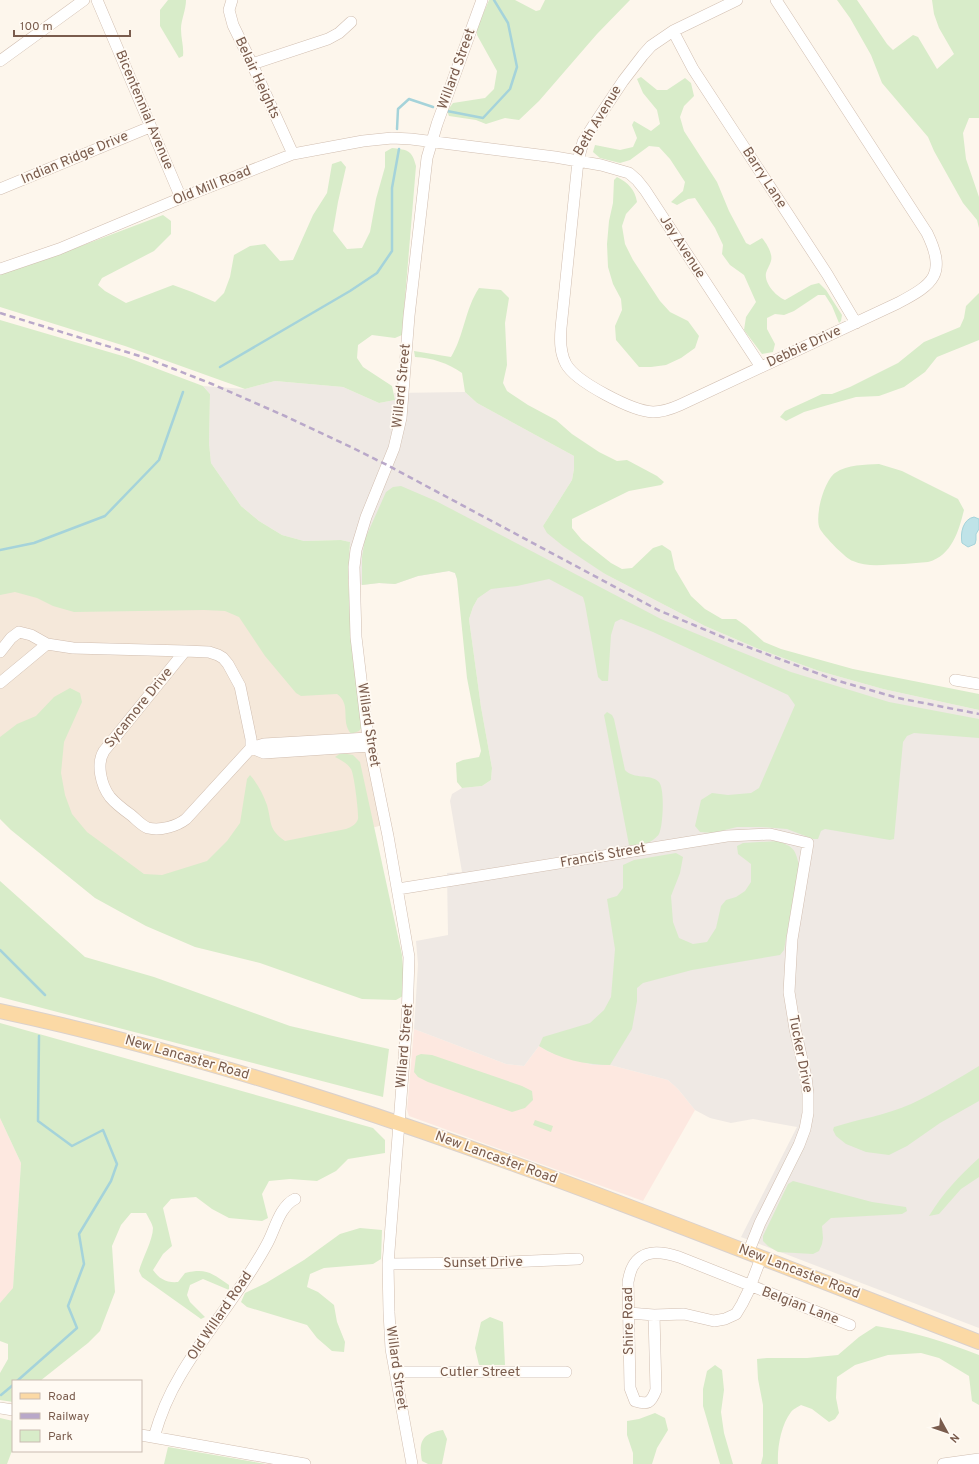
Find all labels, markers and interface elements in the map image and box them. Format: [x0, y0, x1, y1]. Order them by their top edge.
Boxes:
scale bar [14, 12, 130, 38]
text: 100 m [20, 19, 53, 35]
street label: Willard Street [434, 26, 480, 112]
street label: Belair Heights [231, 34, 283, 122]
street label: Bicentennial Avenue [111, 48, 177, 172]
street label: Beth Avenue [570, 83, 626, 159]
street label: Indian Ridge Drive [19, 128, 131, 188]
street label: Barry Lane [738, 144, 790, 212]
street label: Old Mill Road [170, 163, 254, 209]
street label: Jay Avenue [655, 212, 709, 282]
street label: Debbie Drive [764, 322, 844, 372]
street label: Willard Street [389, 343, 415, 429]
street label: Sycamore Drive [101, 664, 177, 752]
street label: Willard Street [353, 682, 383, 768]
street label: Francis Street [559, 840, 647, 872]
street label: Willard Street [393, 1003, 417, 1089]
street label: Tucker Drive [784, 1014, 816, 1094]
street label: New Lancaster Road [123, 1032, 251, 1084]
street label: New Lancaster Road [433, 1128, 559, 1188]
street label: New Lancaster Road [736, 1241, 862, 1303]
street label: Sunset Drive [443, 1254, 523, 1272]
street label: Old Willard Road [184, 1268, 256, 1364]
street label: Belgian Lane [759, 1283, 841, 1329]
street label: Shire Road [620, 1287, 638, 1355]
street label: Willard Street [382, 1325, 410, 1411]
street label: Cutler Street [440, 1364, 520, 1381]
legend [12, 1380, 142, 1452]
text: Road [48, 1389, 76, 1405]
text: Railway [48, 1409, 89, 1425]
north arrow [927, 1412, 967, 1452]
text: Park [48, 1429, 73, 1445]
text: N [946, 1430, 962, 1445]

